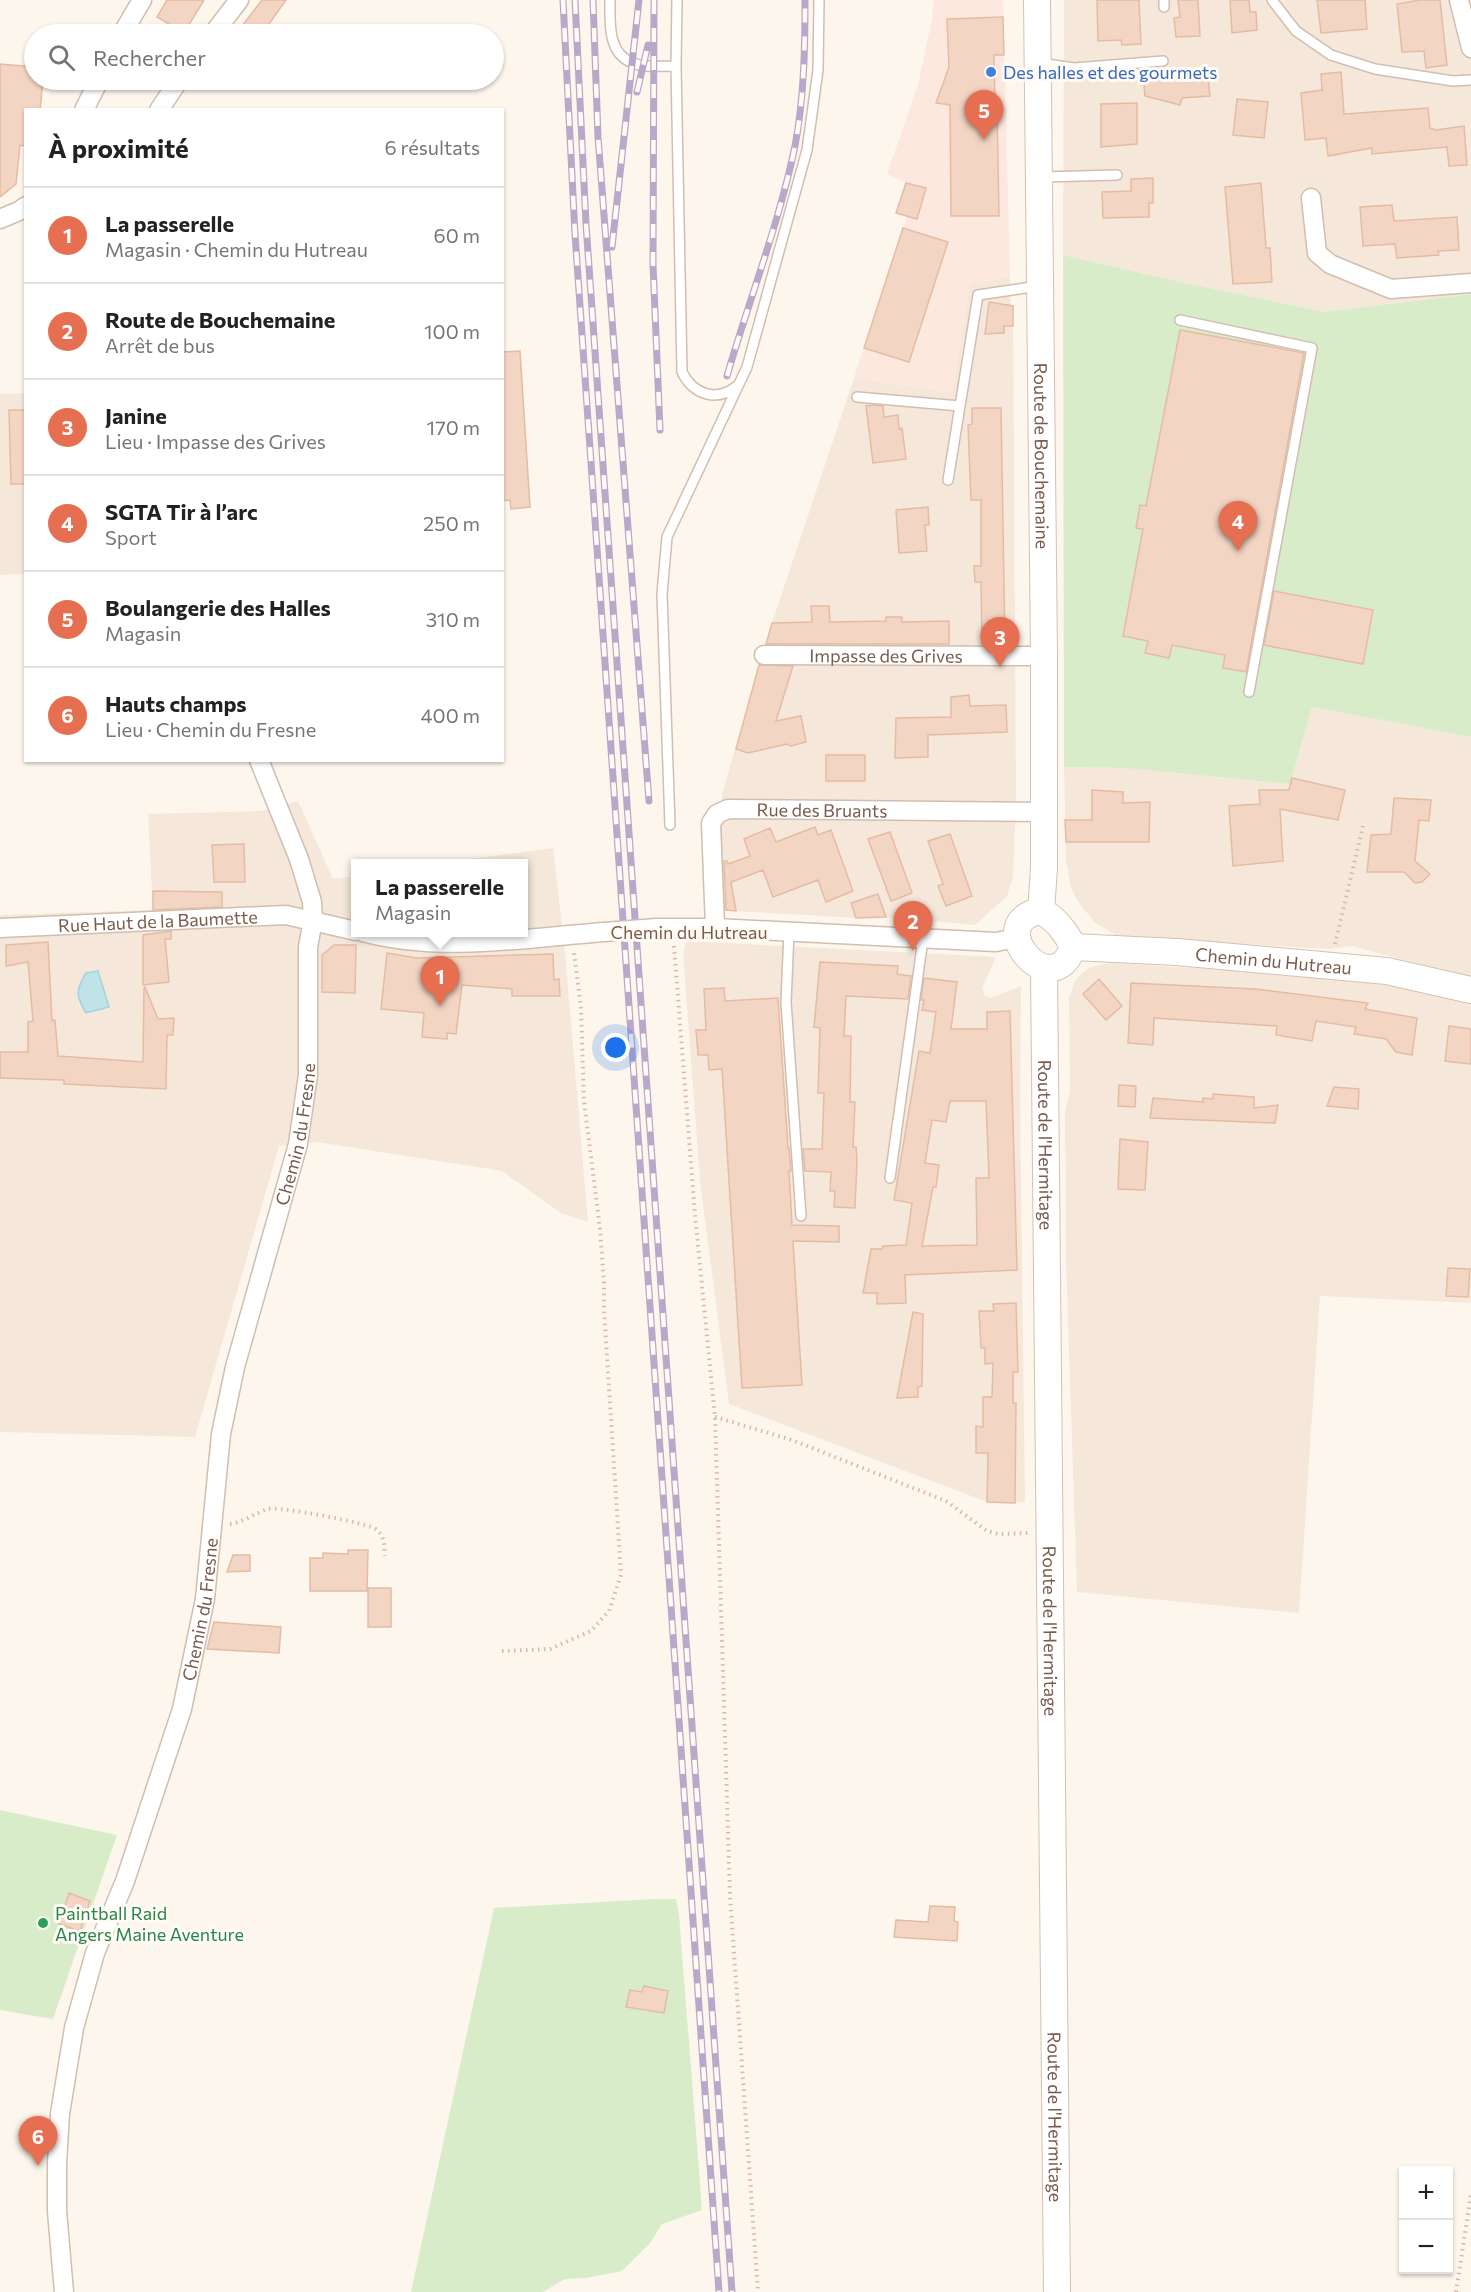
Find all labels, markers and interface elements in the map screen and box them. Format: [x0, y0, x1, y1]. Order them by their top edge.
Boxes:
search box [24, 24, 504, 90]
icon: search [45, 41, 78, 74]
text: Rechercher [93, 44, 206, 71]
place label: Des halles et des gourmets [1003, 61, 1217, 83]
marker: Des halles et des gourmets [984, 65, 998, 79]
pin: 5 [964, 90, 1004, 140]
text: À proximité [48, 132, 189, 163]
text: 6 résultats [385, 135, 480, 159]
text: La passerelle [105, 210, 234, 237]
text: 1 [63, 223, 72, 247]
text: 60 m [434, 223, 480, 247]
text: Magasin · Chemin du Hutreau [105, 237, 368, 261]
text: Route de Bouchemaine [105, 306, 335, 333]
text: 2 [62, 319, 73, 343]
text: 100 m [424, 319, 480, 343]
text: Arrêt de bus [105, 333, 215, 357]
street label: Route de Bouchemaine [1030, 363, 1054, 549]
text: Janine [105, 402, 167, 429]
text: 3 [62, 415, 73, 439]
text: 170 m [427, 415, 480, 439]
text: Lieu · Impasse des Grives [105, 429, 326, 453]
text: SGTA Tir à l’arc [105, 498, 258, 525]
pin: 4 [1218, 502, 1258, 551]
text: 4 [61, 511, 74, 535]
text: 250 m [423, 511, 480, 535]
text: Sport [105, 525, 157, 549]
text: Boulangerie des Halles [105, 594, 331, 621]
text: 5 [62, 607, 73, 631]
text: 310 m [426, 607, 480, 631]
pin: 3 [980, 618, 1020, 667]
text: Magasin [105, 621, 181, 645]
street label: Impasse des Grives [809, 644, 963, 667]
text: Hauts champs [105, 690, 247, 717]
text: 6 [61, 703, 74, 727]
text: 400 m [421, 703, 480, 727]
text: Lieu · Chemin du Fresne [105, 717, 316, 741]
street label: Rue des Bruants [757, 798, 888, 822]
popup [351, 859, 528, 937]
text: La passerelle [375, 873, 504, 900]
text: Magasin [375, 900, 451, 924]
pin: 2 [894, 902, 932, 951]
street label: Rue Haut de la Baumette [57, 905, 258, 936]
street label: Chemin du Hutreau [611, 921, 767, 943]
street label: Chemin du Hutreau [1194, 943, 1353, 979]
pin: 1 [420, 956, 460, 1006]
your location [601, 1033, 630, 1062]
street label: Route de l'Hermitage [1034, 1060, 1058, 1230]
street label: Chemin du Fresne [270, 1063, 319, 1208]
street label: Chemin du Fresne [177, 1537, 222, 1683]
street label: Route de l'Hermitage [1039, 1546, 1062, 1716]
place label: Paintball Raid Angers Maine Aventure [55, 1902, 244, 1945]
marker: Paintball Raid Angers Maine Aventure [36, 1916, 50, 1930]
street label: Route de l'Hermitage [1043, 2032, 1067, 2202]
pin: 6 [18, 2116, 57, 2166]
map controls [1399, 2166, 1453, 2274]
button: + [1399, 2166, 1453, 2220]
button: − [1399, 2220, 1453, 2274]

